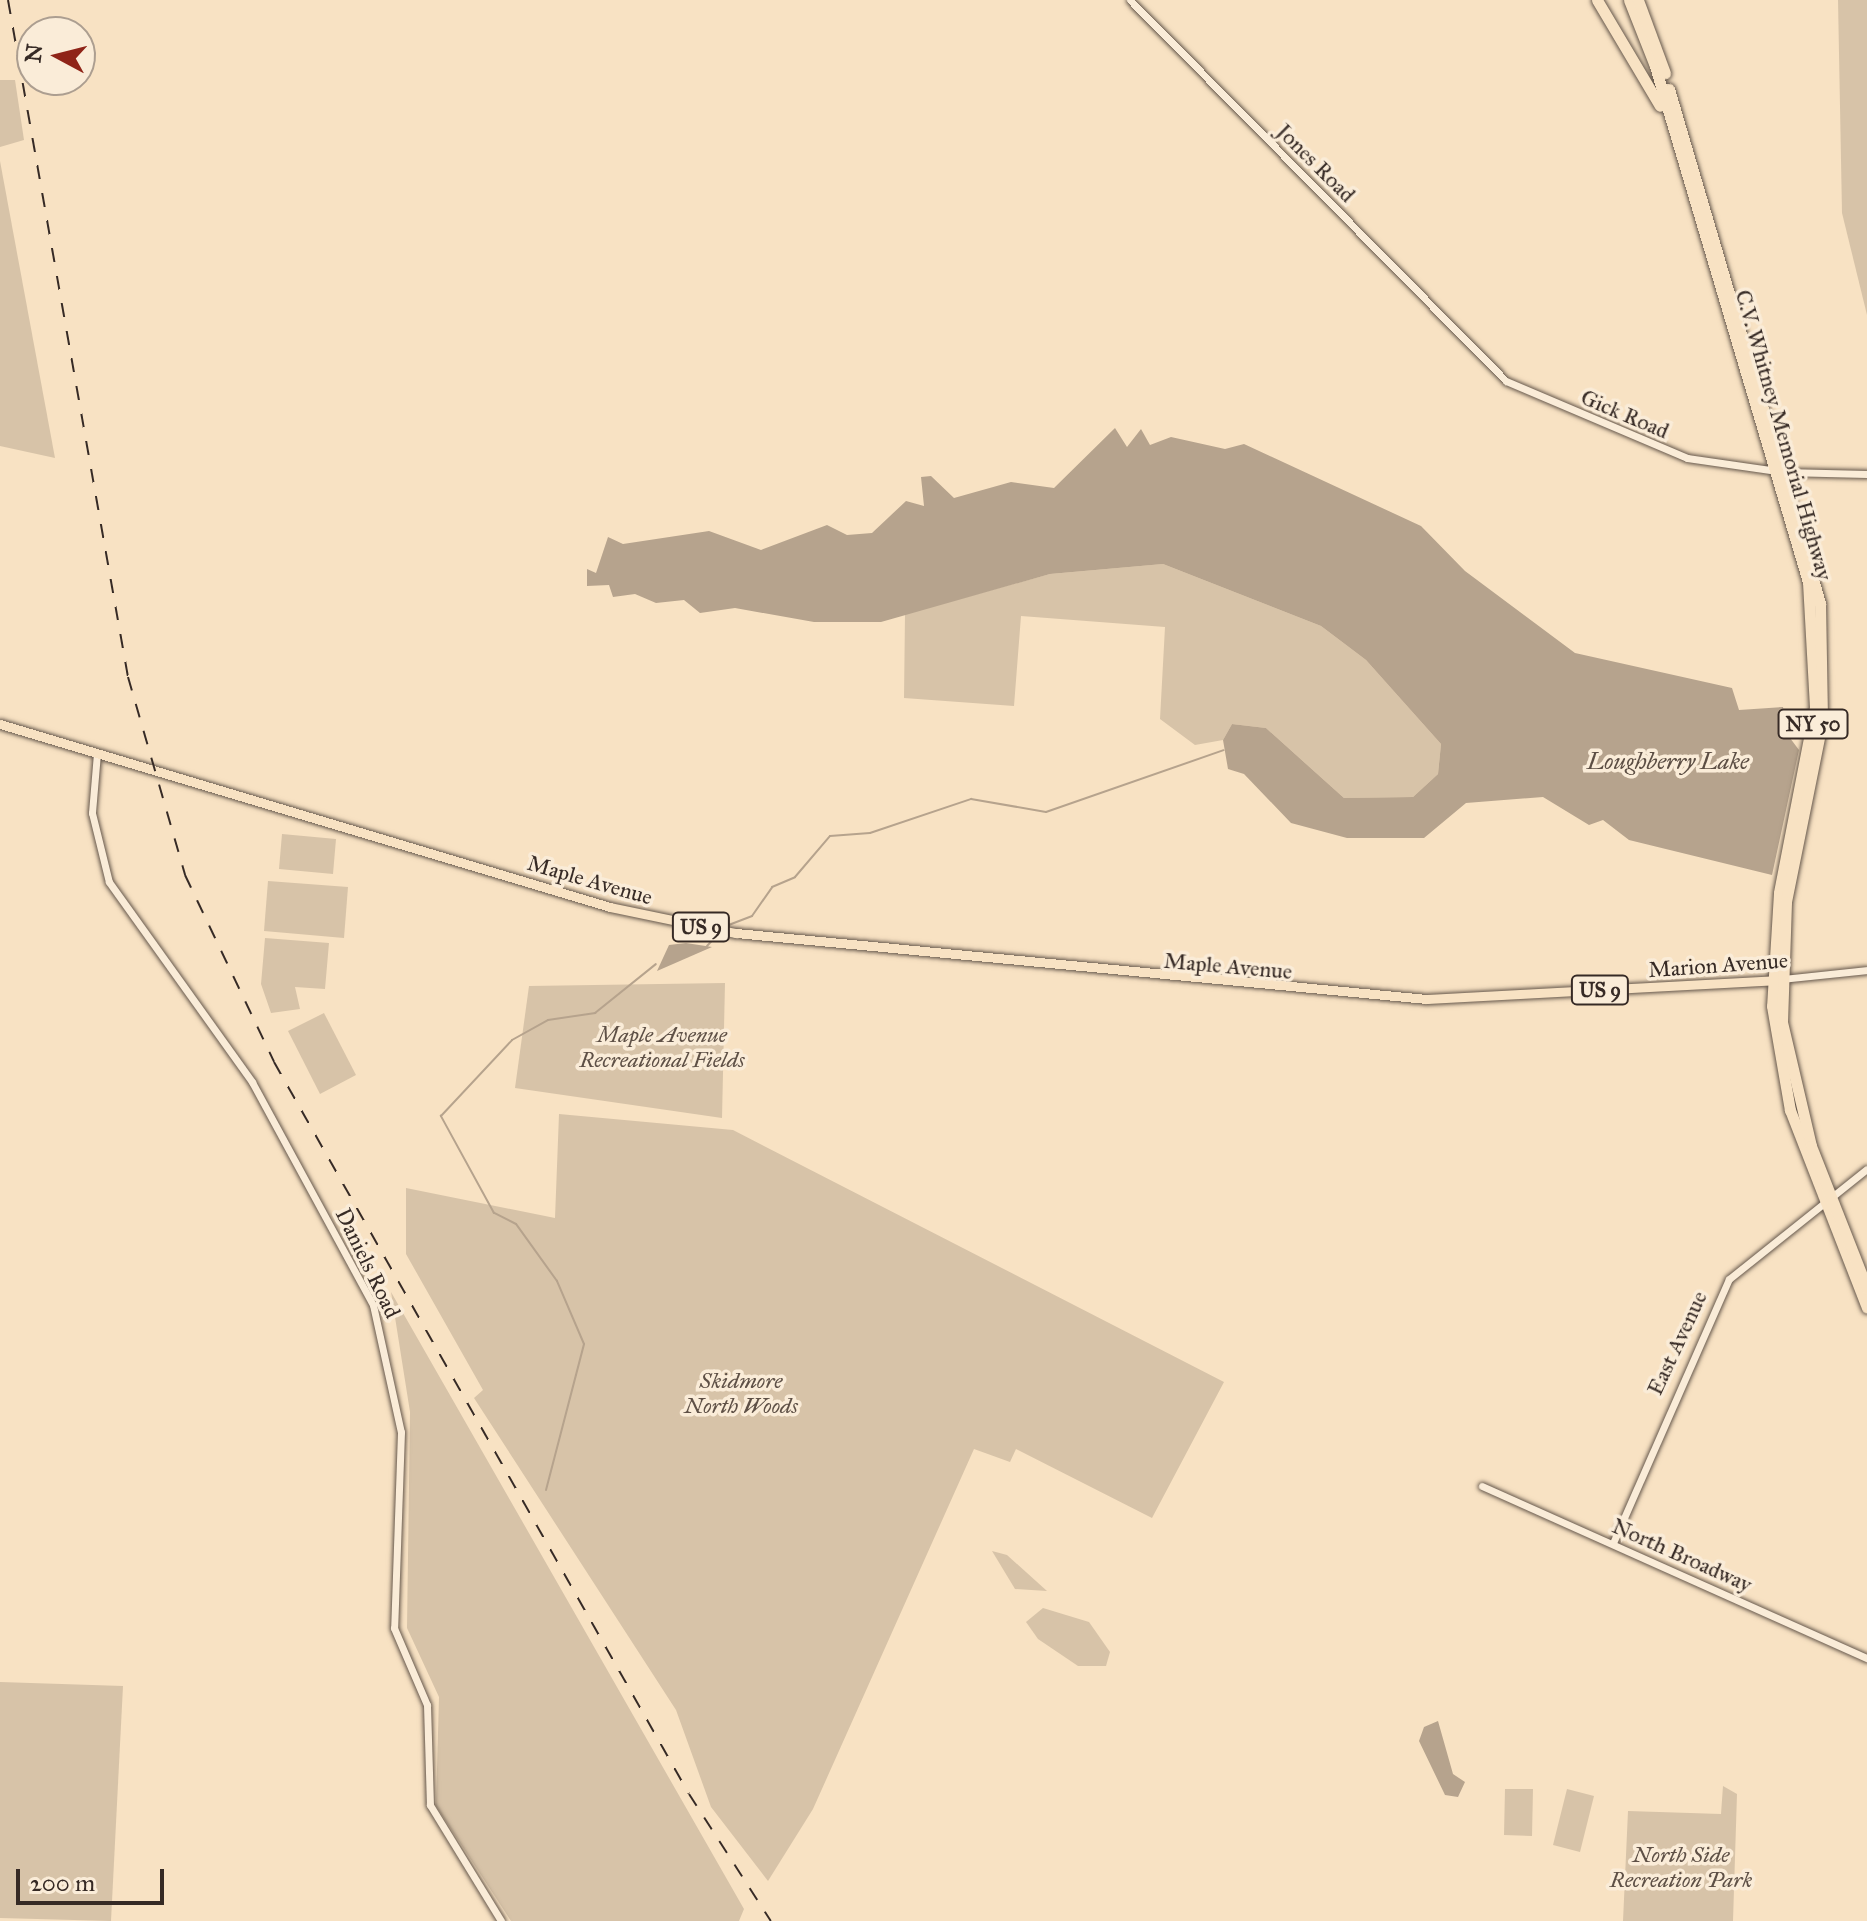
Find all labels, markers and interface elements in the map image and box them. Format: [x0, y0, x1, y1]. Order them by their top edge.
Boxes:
north arrow [16, 16, 96, 96]
text: N [19, 42, 48, 64]
street label: Jones Road [1271, 118, 1361, 208]
street label: C.V. Whitney Memorial Highway [1730, 287, 1838, 583]
street label: Gick Road [1577, 384, 1673, 444]
road number: NY 50 [1777, 708, 1849, 740]
water label: Loughberry Lake [1587, 748, 1749, 776]
street label: Maple Avenue [525, 850, 655, 910]
road number: US 9 [671, 911, 731, 943]
street label: Maple Avenue [1163, 947, 1293, 985]
street label: Marion Avenue [1647, 947, 1789, 983]
road number: US 9 [1570, 974, 1630, 1006]
park label: Maple Avenue Recreational Fields [579, 1021, 745, 1072]
street label: Daniels Road [330, 1204, 406, 1322]
street label: East Avenue [1641, 1287, 1713, 1399]
park label: Skidmore North Woods [684, 1367, 798, 1418]
street label: North Broadway [1608, 1512, 1756, 1598]
park label: North Side Recreation Park [1610, 1841, 1752, 1892]
scale bar [20, 1853, 168, 1903]
text: 200 m [30, 1868, 95, 1898]

